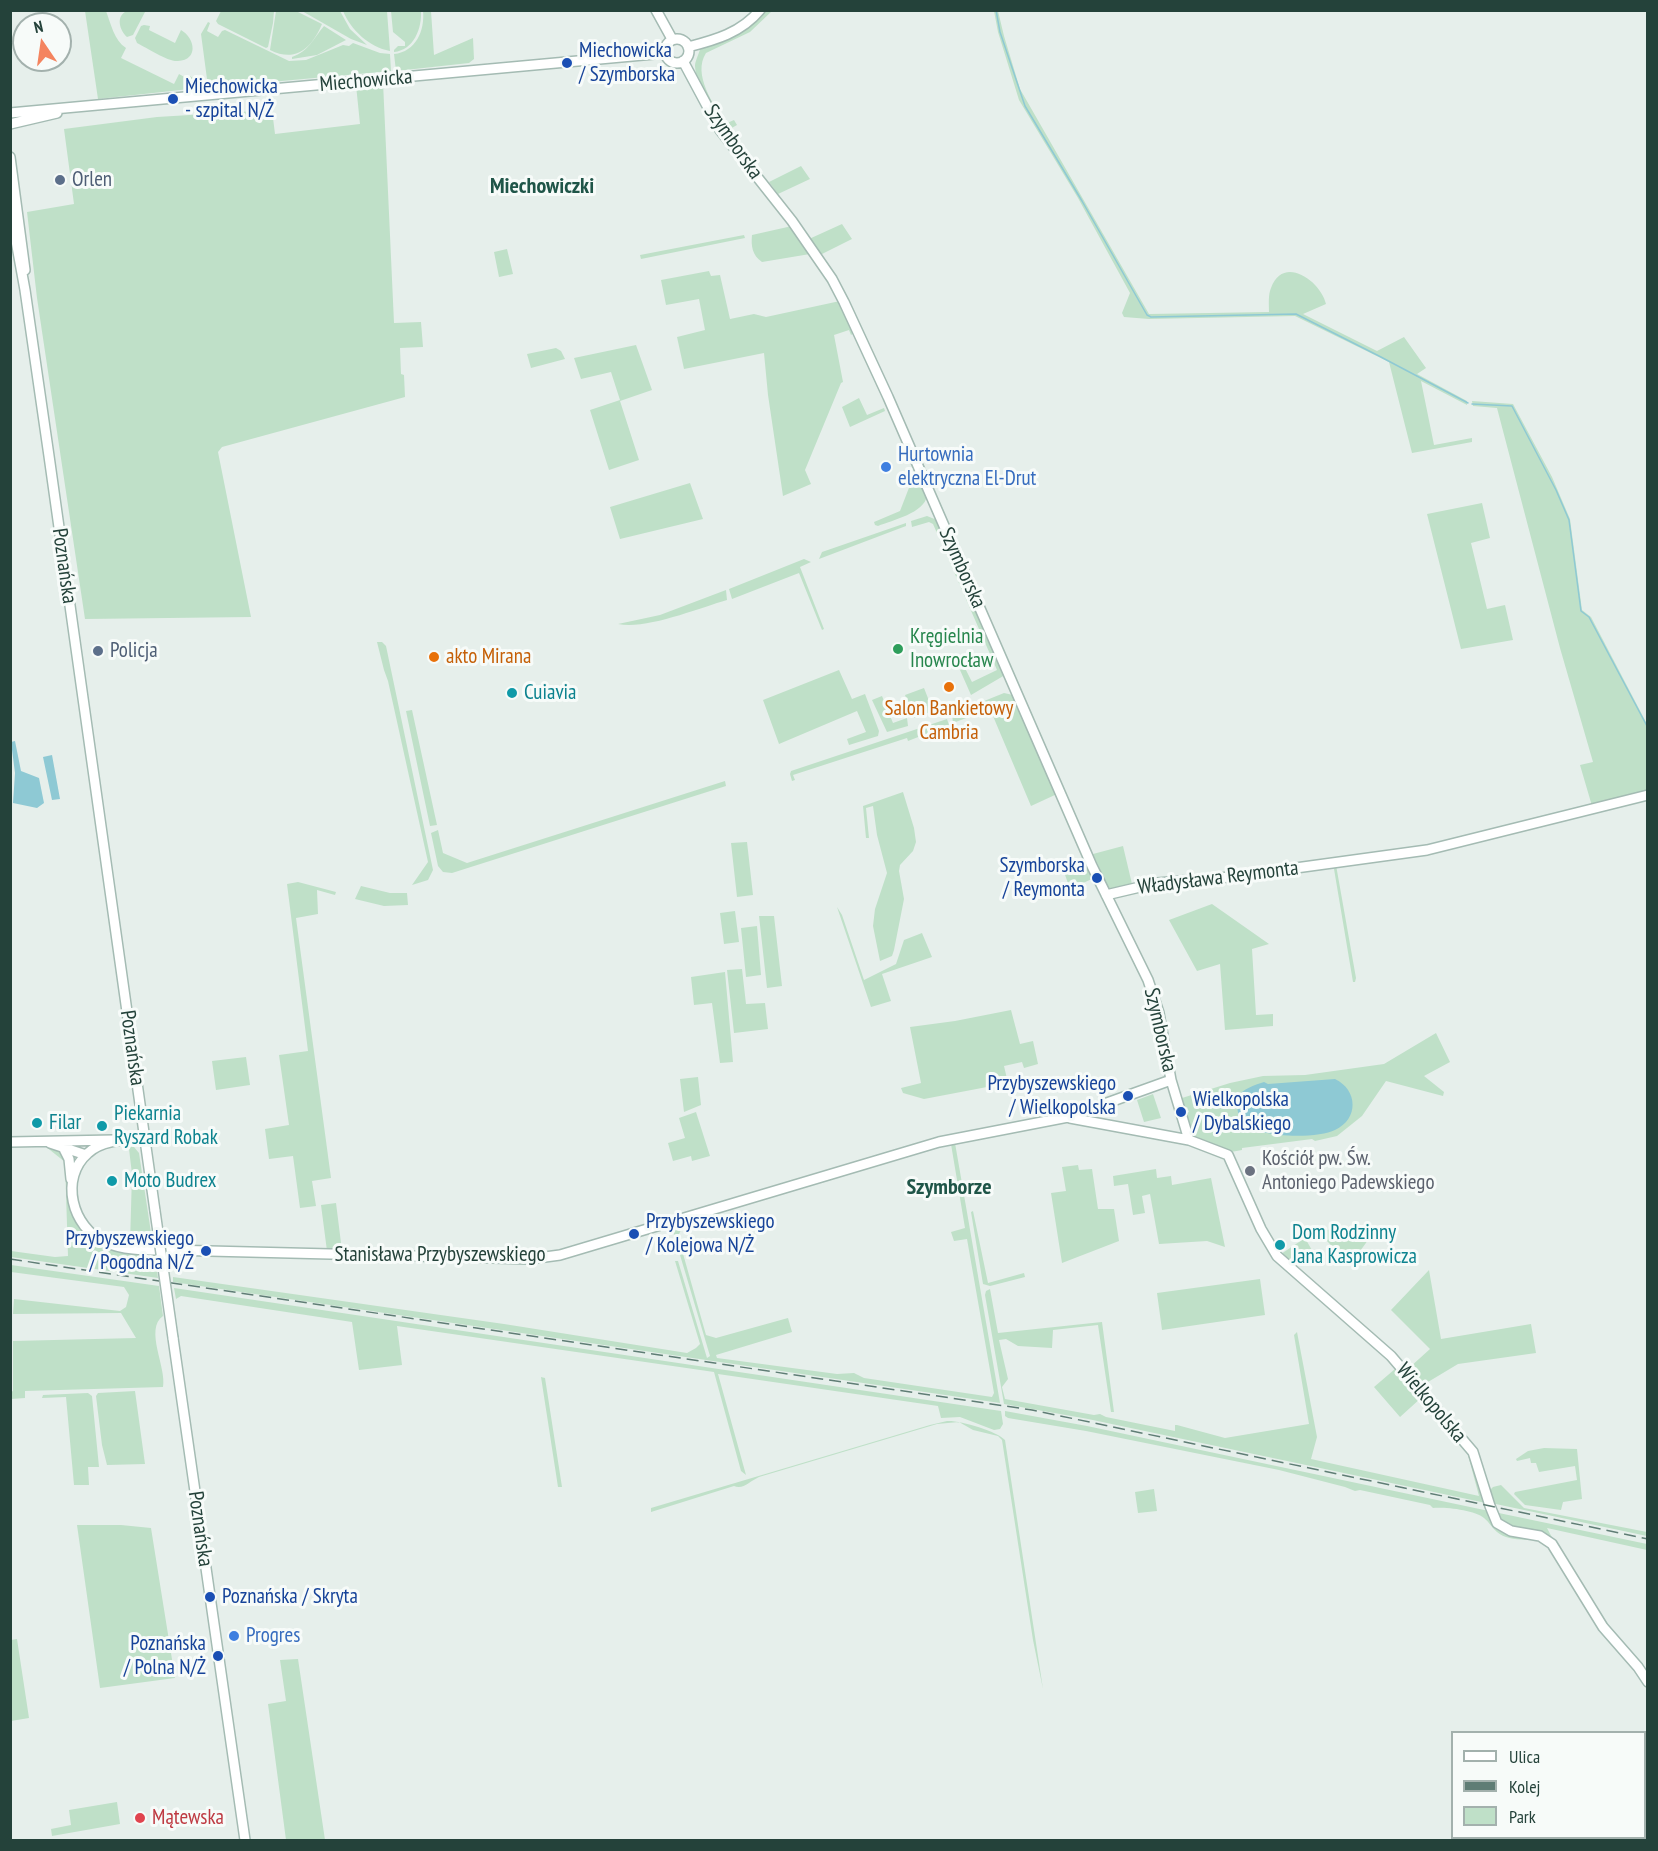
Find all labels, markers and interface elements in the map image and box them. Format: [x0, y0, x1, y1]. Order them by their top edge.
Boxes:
north arrow [12, 12, 72, 72]
text: N [32, 16, 45, 37]
place label: Miechowicka / Szymborska [579, 38, 675, 88]
marker: Miechowicka / Szymborska [560, 56, 574, 70]
street label: Miechowicka [319, 64, 413, 98]
place label: Miechowicka - szpital N/Ż [185, 74, 278, 124]
marker: Miechowicka - szpital N/Ż [166, 92, 180, 106]
street label: Szymborska [698, 100, 768, 184]
place label: Orlen [72, 167, 112, 193]
marker: Orlen [53, 173, 67, 187]
district label: Miechowiczki [490, 174, 594, 200]
place label: Hurtownia elektryczna El-Drut [898, 442, 1036, 492]
marker: Hurtownia elektryczna El-Drut [879, 460, 893, 474]
street label: Szymborska [933, 524, 991, 612]
street label: Poznańska [46, 527, 82, 605]
place label: Kręgielnia Inowrocław [910, 624, 993, 674]
place label: Policja [110, 638, 158, 664]
marker: Kręgielnia Inowrocław [891, 642, 905, 656]
marker: Policja [91, 644, 105, 658]
place label: akto Mirana [446, 644, 531, 670]
marker: akto Mirana [427, 650, 441, 664]
place label: Cuiavia [524, 680, 577, 706]
marker: Salon Bankietowy Cambria [942, 680, 956, 694]
marker: Cuiavia [505, 686, 519, 700]
place label: Salon Bankietowy Cambria [885, 696, 1013, 746]
place label: Szymborska / Reymonta [999, 853, 1085, 903]
street label: Władysława Reymonta [1136, 856, 1300, 900]
marker: Szymborska / Reymonta [1090, 871, 1104, 885]
street label: Szymborska [1138, 985, 1182, 1075]
street label: Poznańska [114, 1009, 150, 1087]
place label: Przybyszewskiego / Wielkopolska [987, 1071, 1116, 1121]
place label: Wielkopolska / Dybalskiego [1193, 1087, 1291, 1137]
marker: Przybyszewskiego / Wielkopolska [1121, 1089, 1135, 1103]
place label: Piekarnia Ryszard Robak [114, 1101, 218, 1151]
marker: Wielkopolska / Dybalskiego [1174, 1105, 1188, 1119]
place label: Filar [49, 1110, 81, 1136]
marker: Filar [30, 1116, 44, 1130]
marker: Piekarnia Ryszard Robak [95, 1119, 109, 1133]
place label: Kościół pw. Św. Antoniego Padewskiego [1262, 1146, 1434, 1196]
marker: Kościół pw. Św. Antoniego Padewskiego [1243, 1164, 1257, 1178]
place label: Moto Budrex [124, 1168, 216, 1194]
marker: Moto Budrex [105, 1174, 119, 1188]
district label: Szymborze [906, 1175, 992, 1201]
place label: Przybyszewskiego / Kolejowa N/Ż [646, 1209, 775, 1259]
place label: Dom Rodzinny Jana Kasprowicza [1292, 1220, 1417, 1270]
place label: Przybyszewskiego / Pogodna N/Ż [65, 1226, 194, 1276]
marker: Przybyszewskiego / Kolejowa N/Ż [627, 1227, 641, 1241]
marker: Dom Rodzinny Jana Kasprowicza [1273, 1238, 1287, 1252]
street label: Stanisława Przybyszewskiego [334, 1242, 546, 1268]
marker: Przybyszewskiego / Pogodna N/Ż [199, 1244, 213, 1258]
street label: Wielkopolska [1390, 1358, 1472, 1448]
street label: Poznańska [182, 1490, 218, 1568]
place label: Poznańska / Skryta [222, 1584, 358, 1610]
marker: Poznańska / Skryta [203, 1590, 217, 1604]
place label: Progres [246, 1623, 300, 1649]
marker: Progres [227, 1629, 241, 1643]
place label: Poznańska / Polna N/Ż [124, 1631, 206, 1681]
marker: Poznańska / Polna N/Ż [211, 1649, 225, 1663]
legend [1451, 1731, 1646, 1839]
text: Ulica [1509, 1745, 1540, 1768]
text: Kolej [1509, 1775, 1540, 1798]
place label: Mątewska [152, 1805, 224, 1831]
text: Park [1509, 1805, 1536, 1828]
marker: Mątewska [133, 1811, 147, 1825]

